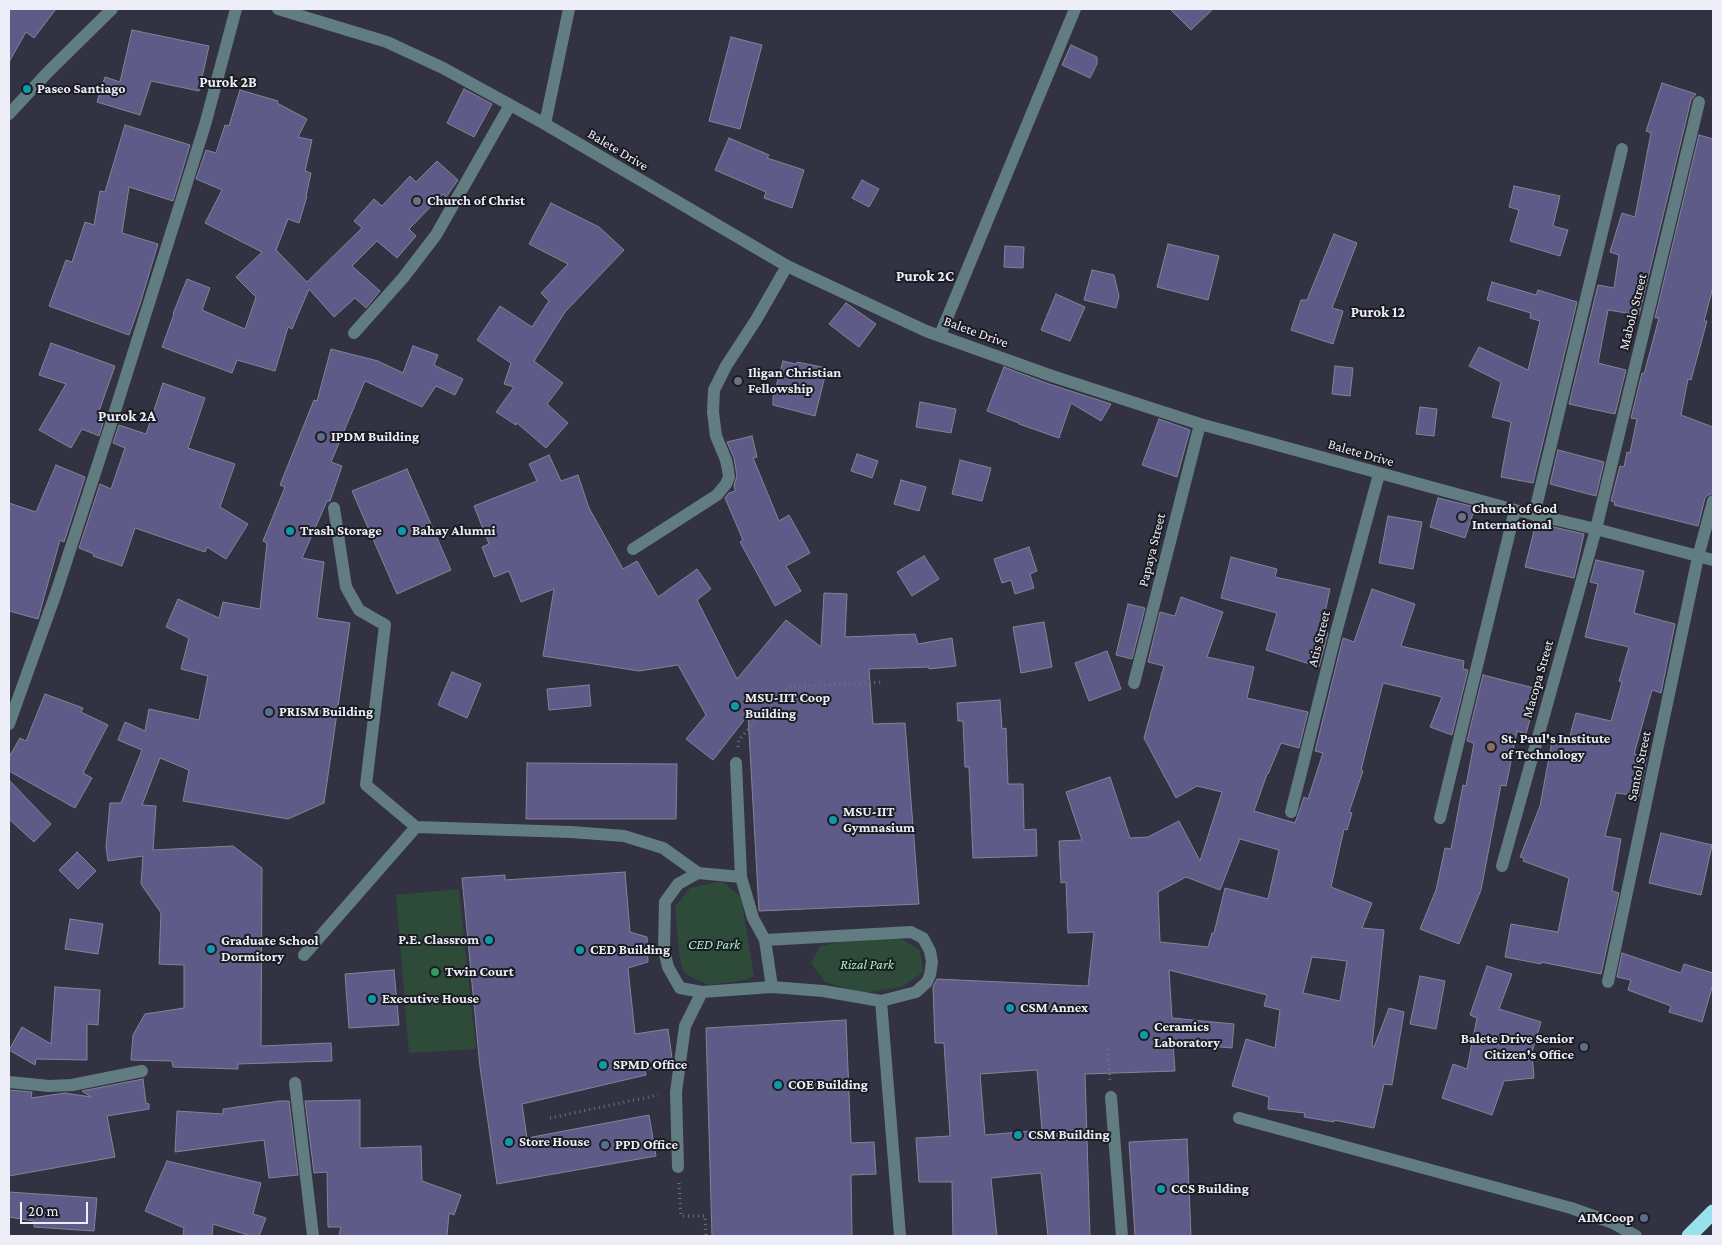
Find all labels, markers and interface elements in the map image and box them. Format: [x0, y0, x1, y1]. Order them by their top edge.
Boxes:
district label: Purok 2B [199, 73, 257, 91]
place label: Paseo Santiago [37, 81, 126, 97]
marker: Paseo Santiago [21, 83, 33, 95]
street label: Balete Drive [585, 125, 651, 175]
place label: Church of Christ [427, 193, 525, 209]
marker: Church of Christ [411, 195, 423, 207]
district label: Purok 2C [896, 267, 954, 285]
street label: Mabolo Street [1615, 272, 1651, 352]
district label: Purok 12 [1351, 303, 1405, 321]
street label: Balete Drive [941, 313, 1011, 351]
place label: Iligan Christian Fellowship [748, 365, 841, 398]
marker: Iligan Christian Fellowship [732, 375, 744, 387]
district label: Purok 2A [98, 407, 156, 425]
place label: IPDM Building [331, 429, 419, 445]
marker: IPDM Building [315, 431, 327, 443]
street label: Balete Drive [1326, 436, 1396, 470]
place label: Church of God International [1472, 501, 1557, 534]
street label: Papaya Street [1135, 511, 1169, 589]
marker: Church of God International [1456, 511, 1468, 523]
place label: Trash Storage [300, 523, 382, 539]
place label: Bahay Alumni [412, 523, 496, 539]
marker: Trash Storage [284, 525, 296, 537]
marker: Bahay Alumni [396, 525, 408, 537]
street label: Atis Street [1304, 609, 1334, 669]
street label: Macopa Street [1519, 638, 1557, 720]
place label: MSU-IIT Coop Building [745, 690, 830, 722]
marker: MSU-IIT Coop Building [729, 700, 741, 712]
place label: PRISM Building [279, 704, 373, 720]
marker: PRISM Building [263, 706, 275, 718]
street label: Santol Street [1623, 729, 1655, 803]
place label: St. Paul's Institute of Technology [1501, 731, 1610, 764]
marker: St. Paul's Institute of Technology [1485, 741, 1497, 753]
place label: MSU-IIT Gymnasium [843, 804, 915, 836]
marker: MSU-IIT Gymnasium [827, 814, 839, 826]
place label: P.E. Classrom [398, 932, 479, 948]
place label: Graduate School Dormitory [221, 933, 319, 966]
marker: P.E. Classrom [483, 934, 495, 946]
park label: CED Park [688, 937, 740, 953]
place label: CED Building [590, 942, 670, 958]
marker: Graduate School Dormitory [205, 943, 217, 955]
marker: CED Building [574, 944, 586, 956]
park label: Rizal Park [840, 957, 894, 973]
place label: Twin Court [445, 964, 514, 980]
marker: Twin Court [429, 966, 441, 978]
place label: Executive House [382, 991, 479, 1007]
marker: Executive House [366, 993, 378, 1005]
place label: CSM Annex [1020, 1000, 1088, 1016]
marker: CSM Annex [1004, 1002, 1016, 1014]
place label: Ceramics Laboratory [1154, 1019, 1220, 1052]
marker: Ceramics Laboratory [1138, 1029, 1150, 1041]
place label: Balete Drive Senior Citizen's Office [1461, 1031, 1574, 1064]
marker: Balete Drive Senior Citizen's Office [1578, 1041, 1590, 1053]
place label: SPMD Office [613, 1057, 687, 1073]
marker: SPMD Office [597, 1059, 609, 1071]
place label: COE Building [788, 1077, 868, 1093]
marker: COE Building [772, 1079, 784, 1091]
place label: CSM Building [1028, 1127, 1110, 1143]
marker: CSM Building [1012, 1129, 1024, 1141]
place label: Store House [519, 1134, 590, 1150]
marker: Store House [503, 1136, 515, 1148]
place label: PPD Office [615, 1137, 678, 1153]
marker: PPD Office [599, 1139, 611, 1151]
place label: CCS Building [1171, 1181, 1249, 1197]
marker: CCS Building [1155, 1183, 1167, 1195]
scale bar [22, 1192, 90, 1224]
text: 20 m [28, 1203, 59, 1219]
place label: AIMCoop [1578, 1210, 1634, 1226]
marker: AIMCoop [1638, 1212, 1650, 1224]

